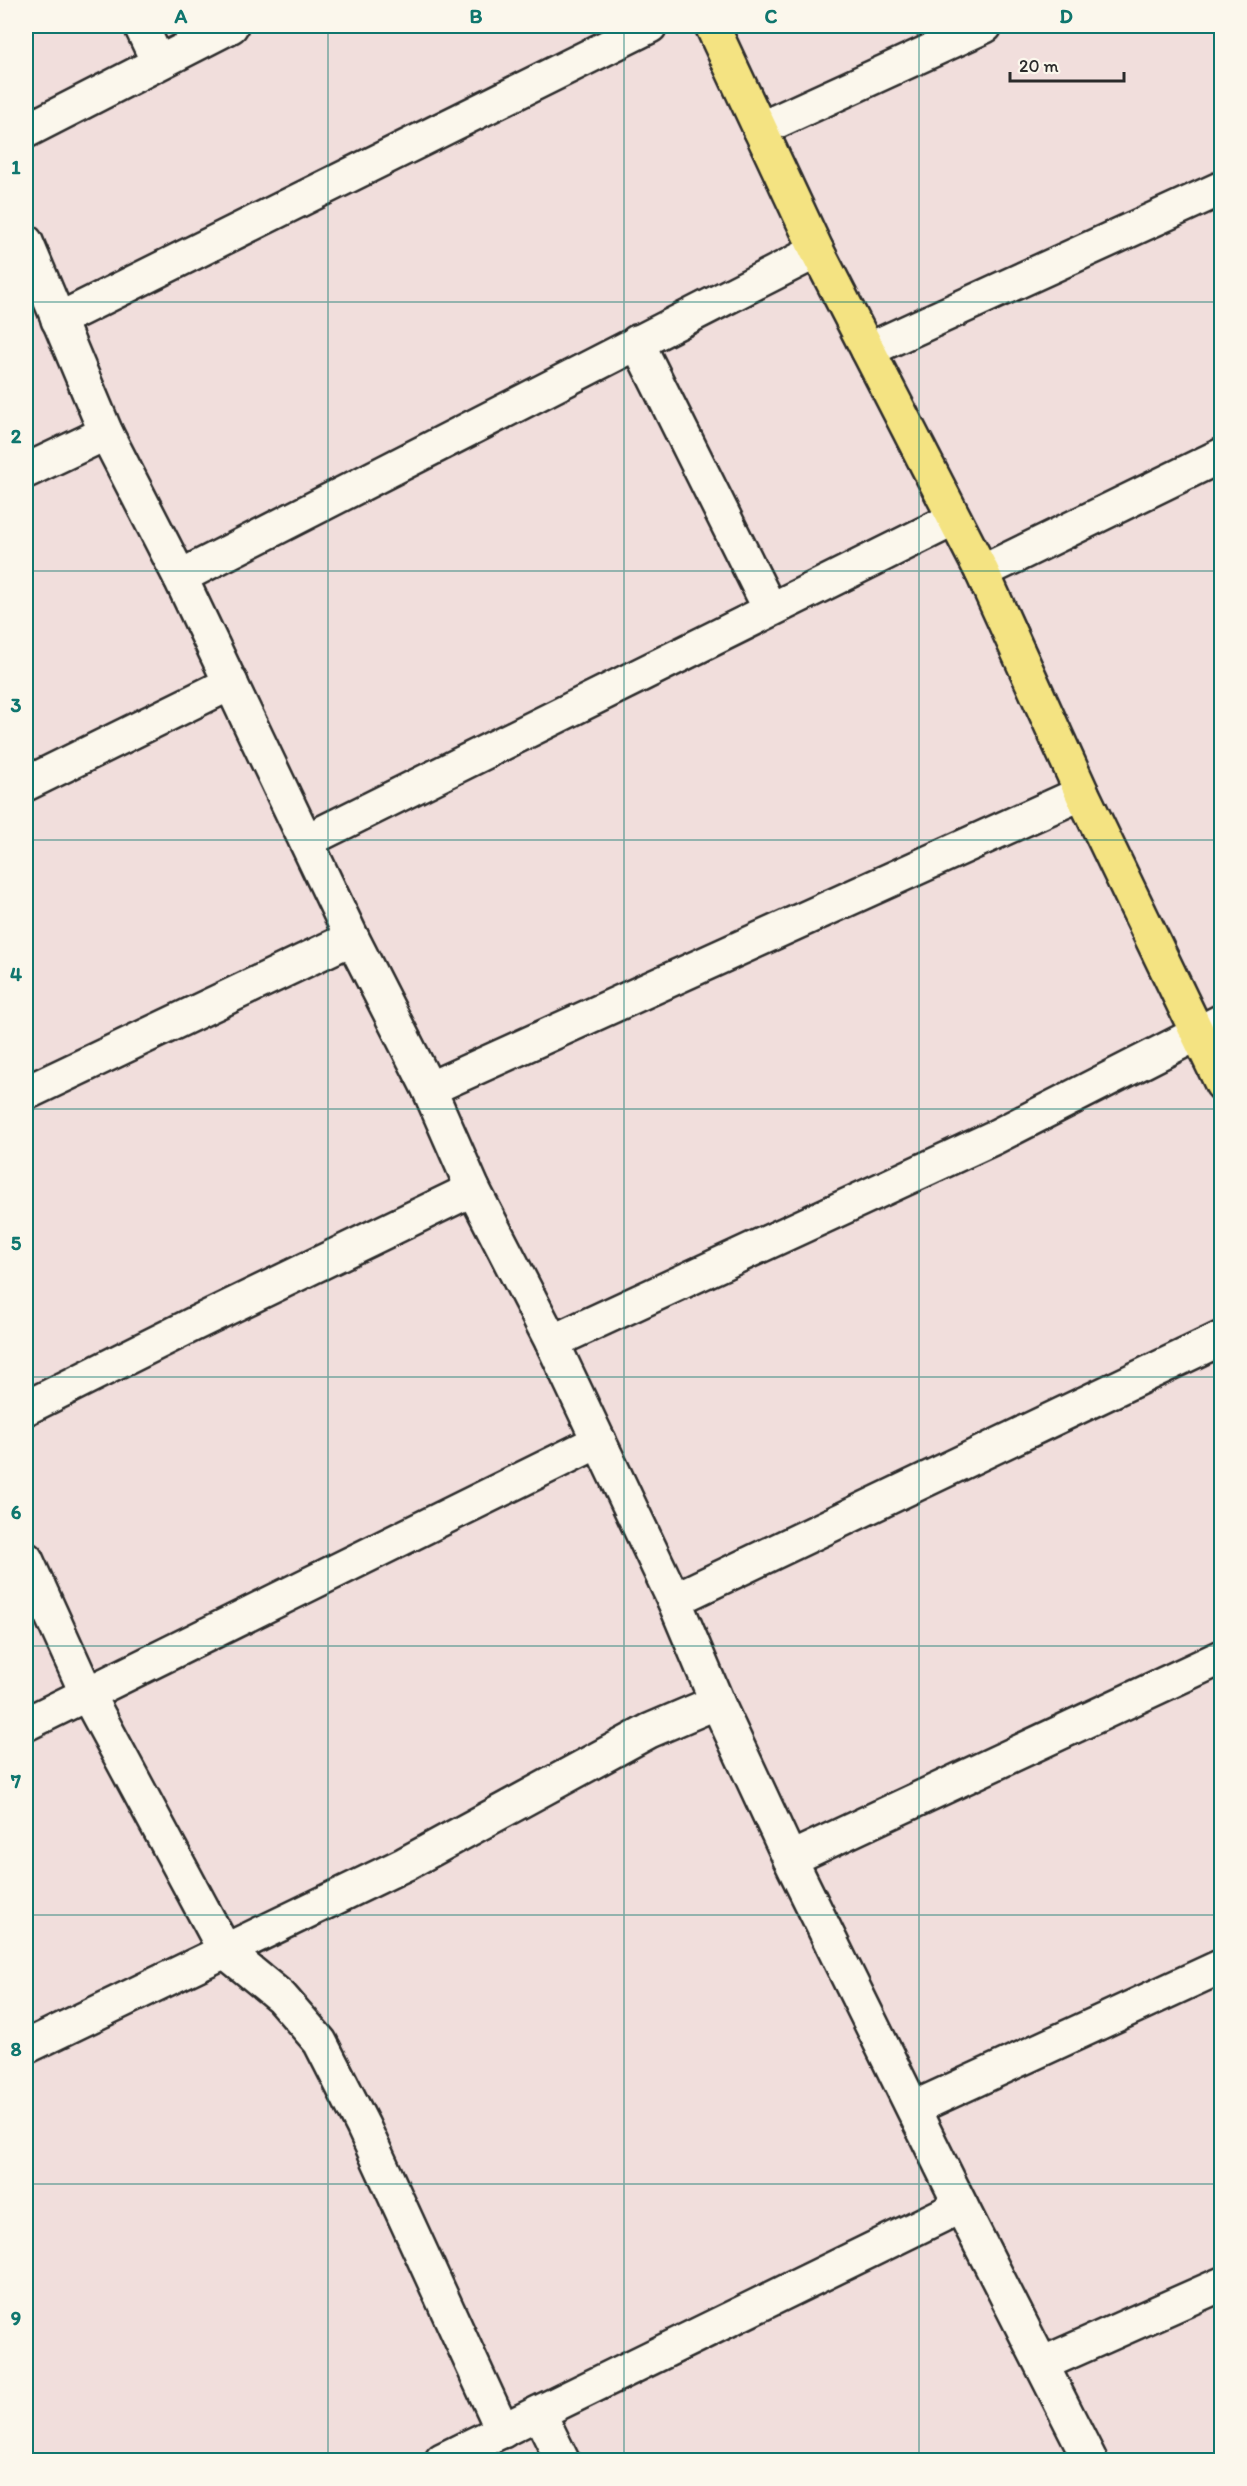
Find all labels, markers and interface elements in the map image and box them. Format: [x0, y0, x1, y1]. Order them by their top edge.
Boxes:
text: A [174, 4, 188, 28]
text: B [470, 4, 483, 28]
text: C [765, 4, 778, 28]
text: D [1059, 4, 1073, 28]
scale bar [1010, 45, 1124, 83]
text: 20 m [1019, 55, 1059, 77]
text: 1 [11, 155, 21, 179]
text: 2 [11, 424, 22, 448]
text: 3 [11, 693, 22, 717]
text: 4 [10, 962, 22, 986]
text: 5 [11, 1231, 22, 1255]
text: 6 [11, 1500, 22, 1524]
text: 7 [10, 1769, 21, 1793]
text: 8 [11, 2037, 22, 2061]
text: 9 [11, 2306, 21, 2330]

